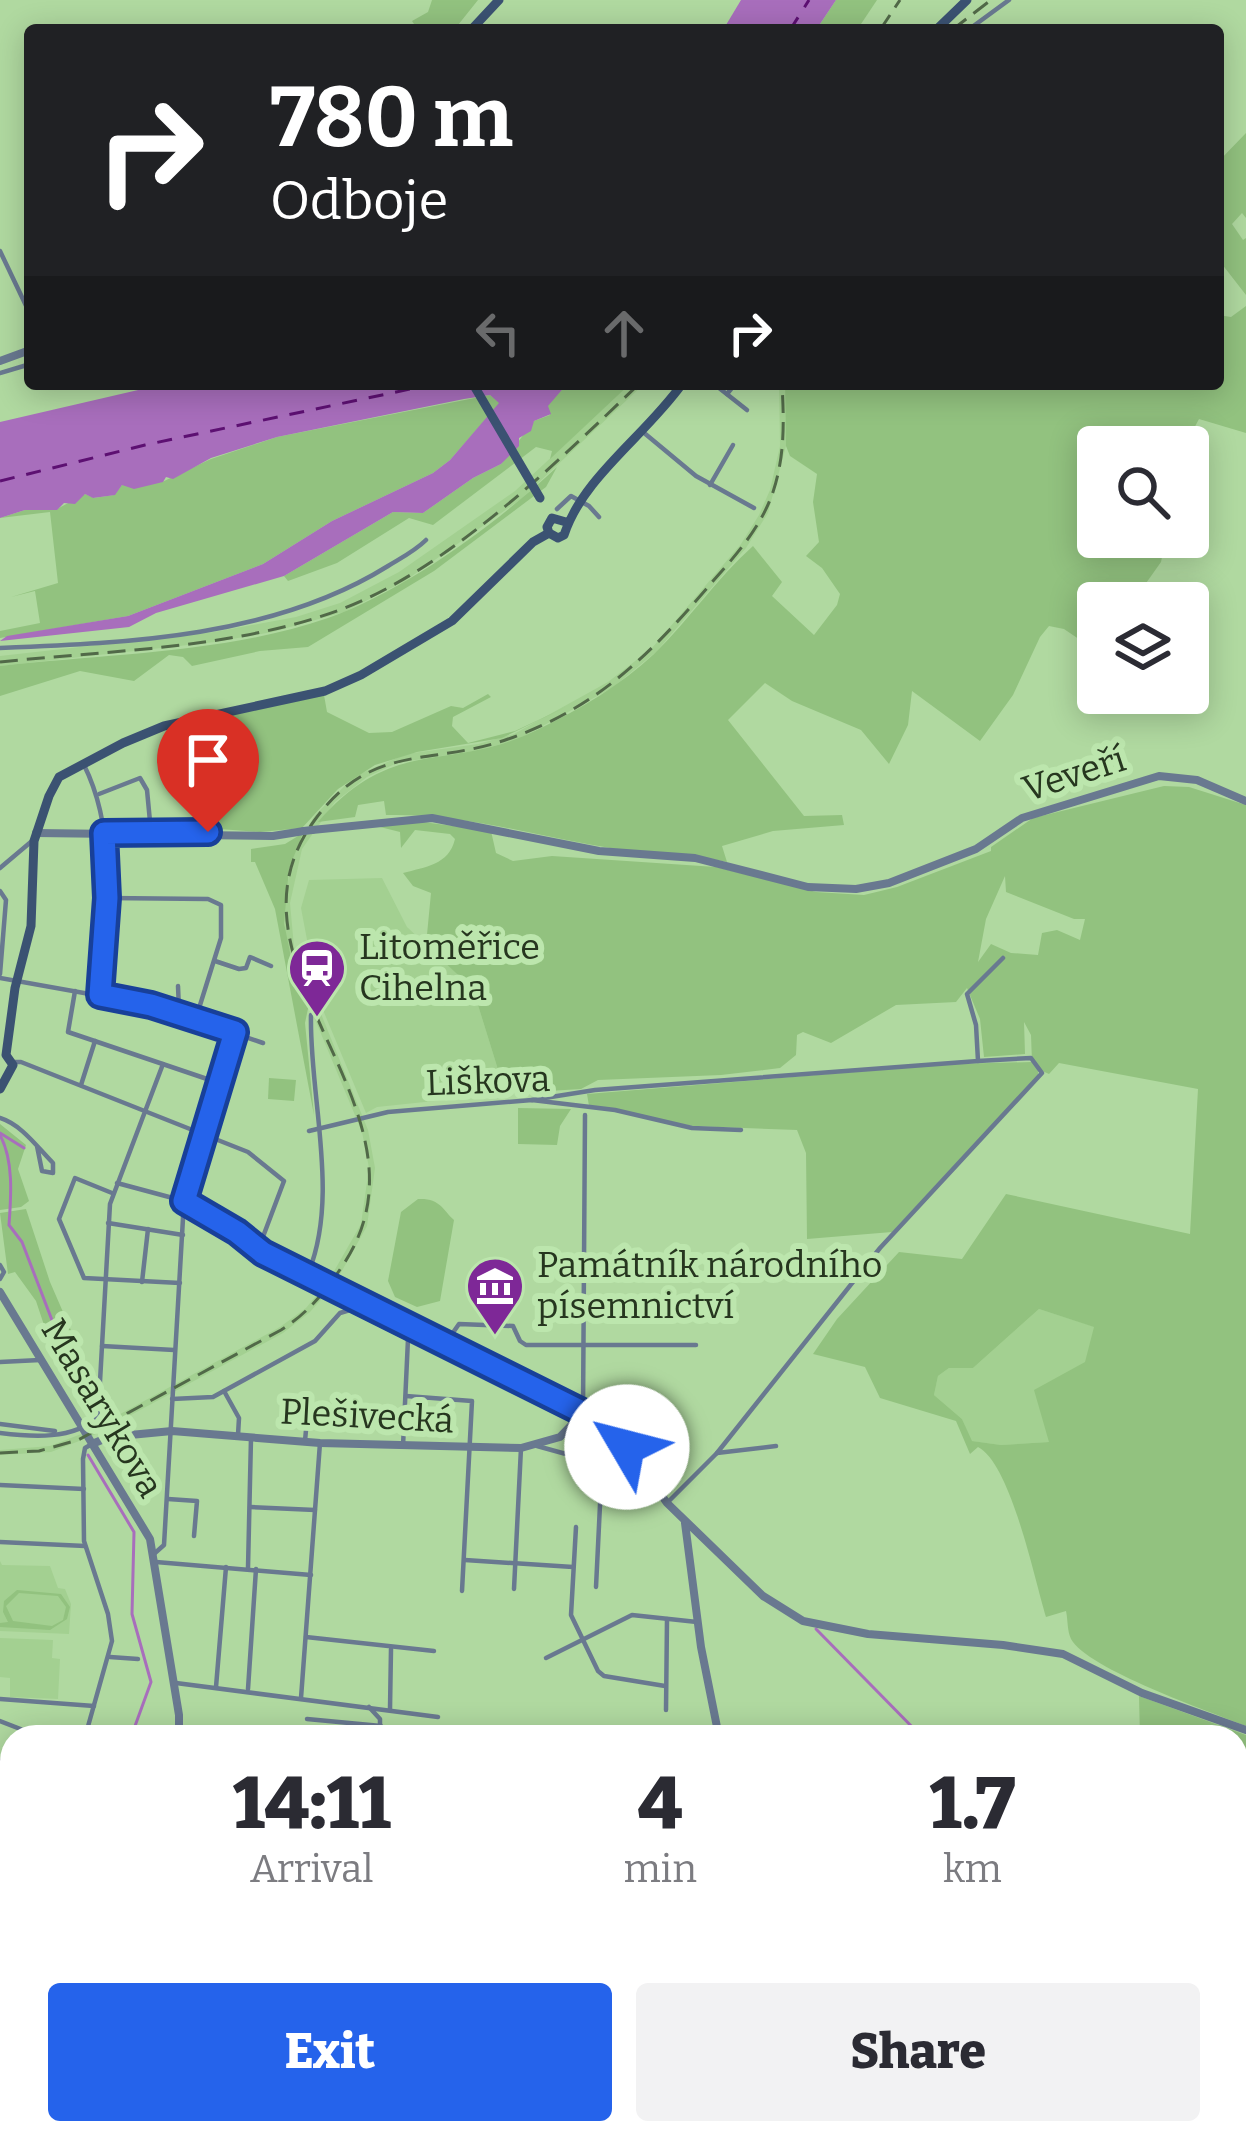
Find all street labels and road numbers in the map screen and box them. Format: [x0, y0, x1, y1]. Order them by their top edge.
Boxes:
street label: Veveří [1017, 737, 1131, 811]
street label: Liškova [425, 1057, 551, 1105]
street label: Masarykova [32, 1311, 173, 1505]
street label: Plešivecká [279, 1389, 455, 1443]

